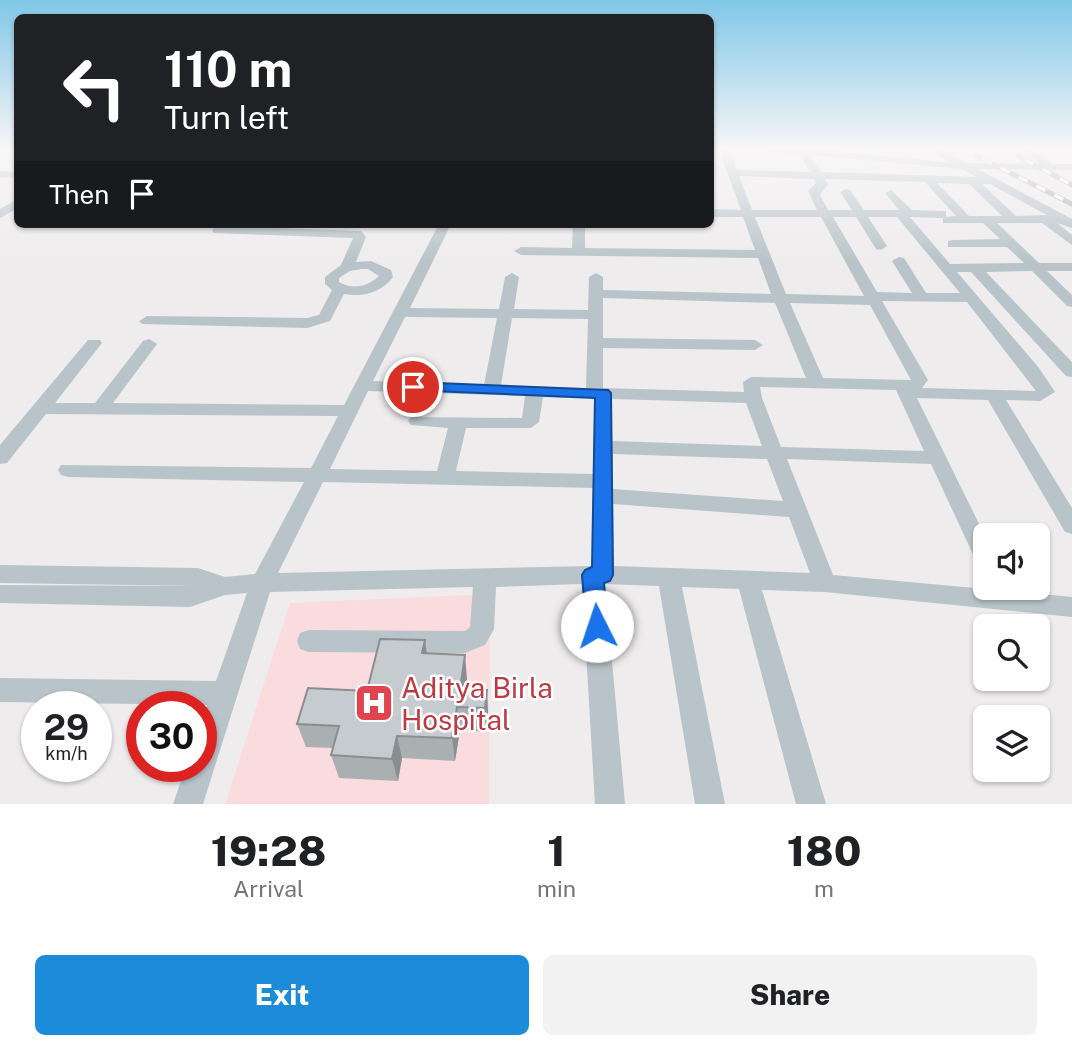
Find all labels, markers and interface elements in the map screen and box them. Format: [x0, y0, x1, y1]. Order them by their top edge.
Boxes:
text: 110 m [164, 40, 292, 98]
icon: left [49, 42, 140, 133]
text: Turn left [164, 99, 289, 136]
icon: arrive [123, 175, 161, 213]
text: Then [49, 179, 109, 210]
pin [383, 357, 443, 417]
icon: arrive [394, 368, 432, 406]
map controls [973, 523, 1050, 782]
button: sound [973, 523, 1050, 600]
position arrow [560, 589, 634, 663]
button: search [973, 614, 1050, 691]
place label: Aditya Birla Hospital [401, 671, 553, 736]
hospital icon: Aditya Birla Hospital [353, 682, 395, 724]
speed limit sign: 30 [126, 691, 217, 782]
button: layers [973, 705, 1050, 782]
text: 29 [44, 707, 89, 748]
text: km/h [45, 743, 88, 764]
text: 19:28 [211, 826, 326, 875]
text: 1 [547, 826, 566, 875]
text: 180 [787, 826, 861, 875]
text: Arrival [233, 875, 304, 902]
text: min [537, 875, 576, 902]
text: m [814, 875, 834, 902]
button: Exit [35, 955, 529, 1035]
button: Share [543, 955, 1037, 1035]

